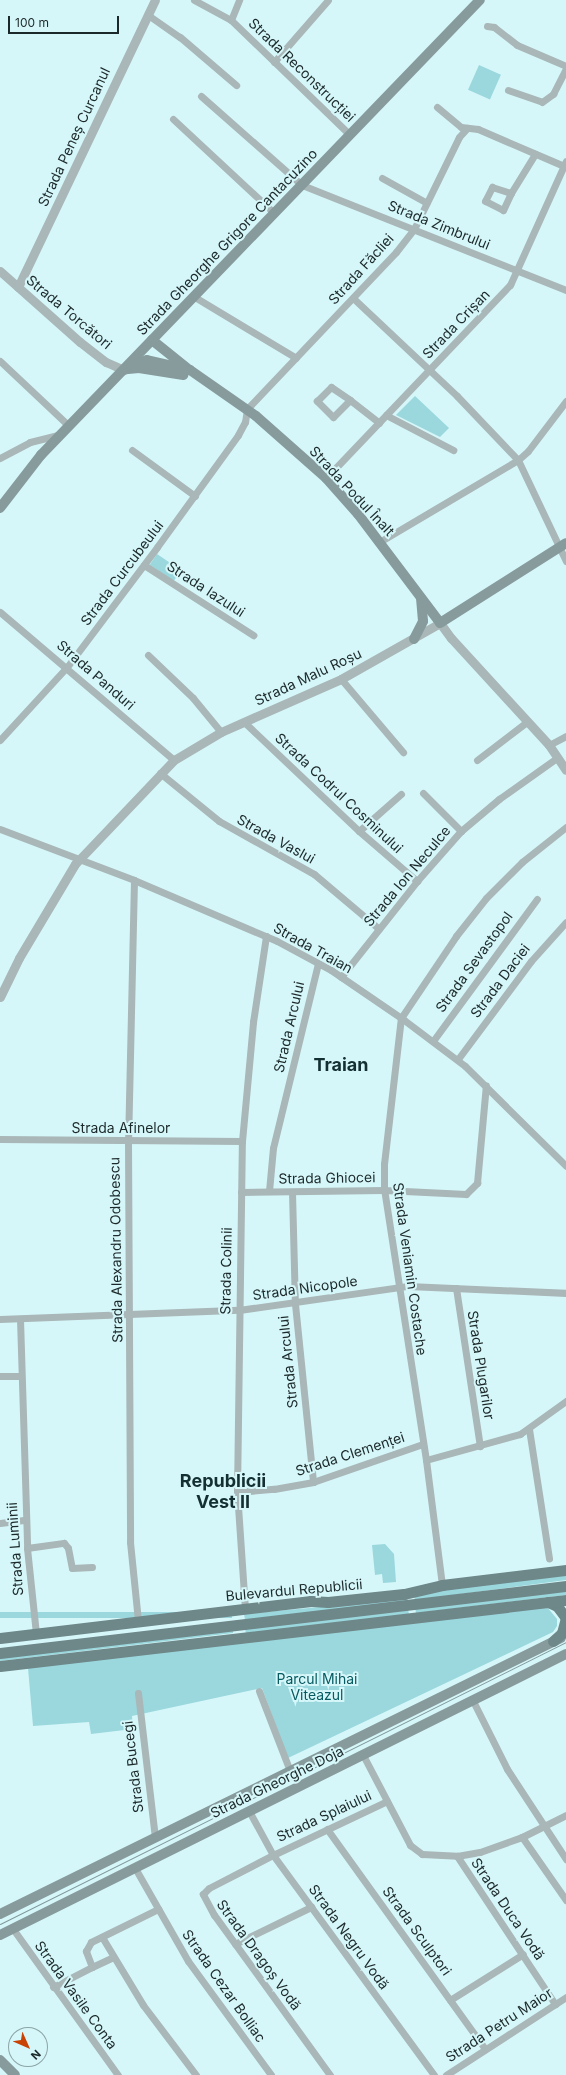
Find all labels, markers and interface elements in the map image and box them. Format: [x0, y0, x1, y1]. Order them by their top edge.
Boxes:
scale bar [10, 8, 121, 34]
text: 100 m [15, 15, 49, 30]
street label: Strada Reconstrucției [245, 15, 359, 125]
street label: Strada Peneș Curcanul [34, 65, 114, 209]
street label: Strada Gheorghe Grigore Cantacuzino [133, 145, 321, 339]
street label: Strada Zimbrului [385, 197, 493, 253]
street label: Strada Făcliei [325, 230, 397, 308]
street label: Strada Torcători [23, 271, 115, 353]
street label: Strada Crișan [419, 286, 493, 362]
street label: Strada Podul Înalt [306, 443, 398, 539]
street label: Strada Curcubeului [77, 517, 167, 629]
street label: Strada Iazului [164, 558, 248, 620]
street label: Strada Panduri [54, 637, 138, 713]
street label: Strada Malu Roșu [252, 645, 364, 709]
street label: Strada Codrul Cosminului [272, 729, 406, 857]
street label: Strada Vaslui [234, 811, 318, 867]
street label: Strada Ion Neculce [360, 822, 454, 930]
street label: Strada Sevastopol [432, 908, 516, 1016]
street label: Strada Traian [270, 919, 356, 977]
street label: Strada Daciei [467, 941, 533, 1021]
street label: Strada Arcului [270, 980, 308, 1074]
district label: Traian [313, 1054, 369, 1076]
street label: Strada Afinelor [72, 1120, 170, 1136]
street label: Strada Alexandru Odobescu [106, 1157, 126, 1343]
street label: Strada Ghiocei [278, 1169, 376, 1187]
street label: Strada Veniamin Costache [390, 1181, 430, 1357]
street label: Strada Colinii [217, 1227, 235, 1315]
street label: Strada Nicopole [251, 1272, 359, 1304]
street label: Strada Plugarilor [464, 1309, 498, 1421]
street label: Strada Arcului [275, 1315, 301, 1409]
street label: Strada Clemenței [293, 1428, 407, 1480]
district label: Republicii Vest II [180, 1471, 266, 1514]
street label: Strada Luminii [3, 1502, 27, 1596]
street label: Bulevardul Republicii [225, 1576, 363, 1604]
park label: Parcul Mihai Viteazul [276, 1671, 358, 1704]
street label: Strada Bucegi [119, 1720, 147, 1814]
street label: Strada Gheorghe Doja [208, 1742, 346, 1822]
street label: Strada Splaiului [274, 1787, 374, 1845]
street label: Strada Duca Vodă [468, 1855, 548, 1963]
street label: Strada Negru Vodă [305, 1881, 393, 1993]
street label: Strada Sculptori [379, 1883, 455, 1979]
street label: Strada Dragoș Vodă [213, 1897, 305, 2013]
street label: Strada Cezar Bolliac [179, 1926, 269, 2046]
street label: Strada Vasile Conta [31, 1938, 121, 2052]
street label: Strada Petru Maior [443, 1984, 555, 2066]
north arrow [8, 2027, 48, 2067]
text: N [28, 2047, 44, 2063]

